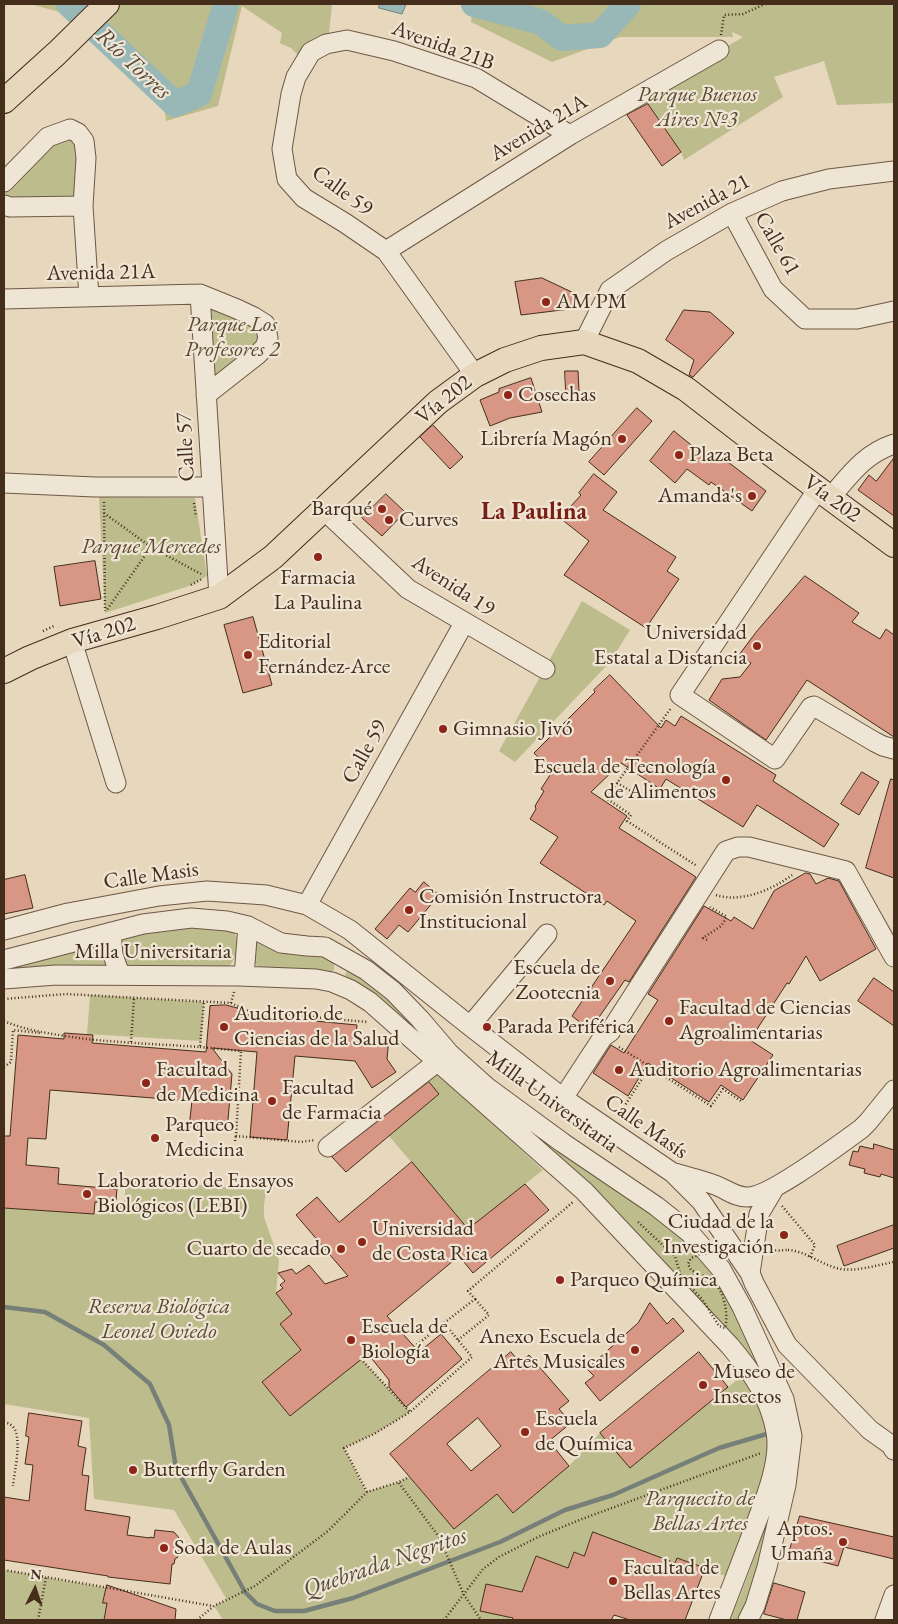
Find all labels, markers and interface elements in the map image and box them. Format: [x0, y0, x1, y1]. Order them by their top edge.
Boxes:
street label: Avenida 21B [388, 15, 498, 77]
water label: Río Torres [89, 22, 177, 106]
park label: Parque Buenos Aires Nº3 [637, 82, 757, 134]
street label: Avenida 21A [485, 89, 593, 167]
street label: Calle 59 [306, 160, 378, 222]
street label: Avenida 21 [659, 168, 755, 236]
street label: Calle 61 [748, 207, 806, 281]
street label: Avenida 21A [46, 259, 156, 287]
place label: AM PM [556, 289, 627, 315]
marker: AM PM [540, 296, 552, 308]
park label: Parque Los Profesores 2 [184, 312, 280, 364]
street label: Vía 202 [411, 369, 477, 431]
place label: Cosechas [518, 382, 596, 408]
marker: Cosechas [502, 389, 514, 401]
street label: Calle 57 [171, 412, 201, 482]
place label: Librería Magón [480, 426, 612, 452]
marker: Librería Magón [616, 433, 628, 445]
place label: Plaza Beta [689, 442, 773, 468]
marker: Plaza Beta [673, 449, 685, 461]
street label: Vía 202 [798, 469, 866, 529]
place label: Amanda's [658, 483, 742, 509]
marker: Amanda's [746, 490, 758, 502]
place label: Barqué [311, 496, 372, 522]
district label: La Paulina [481, 498, 587, 526]
marker: Barqué [376, 503, 388, 515]
place label: Curves [399, 507, 458, 533]
marker: Curves [383, 514, 395, 526]
park label: Parque Mercedes [81, 534, 221, 560]
street label: Avenida 19 [406, 549, 500, 623]
marker: Farmacia La Paulina [312, 551, 324, 563]
place label: Farmacia La Paulina [274, 565, 362, 616]
street label: Vía 202 [69, 611, 139, 655]
place label: Universidad Estatal a Distancia [594, 620, 747, 671]
place label: Editorial Fernández-Arce [258, 629, 390, 680]
marker: Universidad Estatal a Distancia [751, 640, 763, 652]
marker: Editorial Fernández-Arce [242, 649, 254, 661]
street label: Calle 59 [337, 715, 393, 789]
place label: Gimnasio Jivó [453, 716, 573, 742]
marker: Gimnasio Jivó [437, 723, 449, 735]
place label: Escuela de Tecnología de Alimentos [533, 754, 716, 806]
marker: Escuela de Tecnología de Alimentos [720, 774, 732, 786]
street label: Calle Masis [102, 856, 200, 896]
place label: Comisión Instructora Institucional [419, 884, 602, 936]
marker: Comisión Instructora Institucional [403, 904, 415, 916]
street label: Milla Universitaria [75, 939, 231, 965]
place label: Escuela de Zootecnia [513, 955, 600, 1006]
marker: Escuela de Zootecnia [604, 975, 616, 987]
place label: Facultad de Ciencias Agroalimentarias [679, 995, 851, 1046]
place label: Auditorio de Ciencias de la Salud [234, 1001, 399, 1052]
place label: Parada Periférica [497, 1014, 635, 1040]
marker: Facultad de Ciencias Agroalimentarias [663, 1015, 675, 1027]
marker: Auditorio de Ciencias de la Salud [218, 1021, 230, 1033]
marker: Parada Periférica [481, 1021, 493, 1033]
street label: Milla Universitaria [481, 1045, 623, 1159]
place label: Facultad de Medicina [156, 1057, 259, 1108]
place label: Auditorio Agroalimentarias [629, 1057, 862, 1083]
marker: Auditorio Agroalimentarias [613, 1064, 625, 1076]
place label: Facultad de Farmacia [282, 1075, 382, 1126]
marker: Facultad de Medicina [140, 1077, 152, 1089]
street label: Calle Masís [599, 1089, 693, 1165]
marker: Facultad de Farmacia [266, 1095, 278, 1107]
place label: Parqueo Medicina [165, 1112, 244, 1164]
marker: Parqueo Medicina [149, 1132, 161, 1144]
place label: Laboratorio de Ensayos Biológicos (LEBI) [97, 1168, 294, 1220]
marker: Laboratorio de Ensayos Biológicos (LEBI) [81, 1188, 93, 1200]
place label: Ciudad de la Investigación [663, 1209, 774, 1260]
place label: Universidad de Costa Rica [372, 1216, 488, 1268]
marker: Ciudad de la Investigación [778, 1229, 790, 1241]
place label: Cuarto de secado [186, 1236, 331, 1262]
marker: Universidad de Costa Rica [356, 1236, 368, 1248]
marker: Cuarto de secado [335, 1243, 347, 1255]
place label: Parqueo Química [570, 1267, 718, 1293]
marker: Parqueo Química [554, 1274, 566, 1286]
park label: Reserva Biológica Leonel Oviedo [88, 1294, 230, 1345]
place label: Escuela de Biología [361, 1314, 448, 1365]
place label: Anexo Escuela de Artes Musicales [479, 1324, 625, 1375]
marker: Escuela de Biología [345, 1334, 357, 1346]
marker: Anexo Escuela de Artes Musicales [629, 1344, 641, 1356]
place label: Museo de Insectos [713, 1359, 795, 1410]
marker: Museo de Insectos [697, 1379, 709, 1391]
place label: Escuela de Química [535, 1406, 633, 1458]
marker: Escuela de Química [519, 1426, 531, 1438]
place label: Butterfly Garden [143, 1457, 286, 1483]
marker: Butterfly Garden [127, 1464, 139, 1476]
park label: Parquecito de Bellas Artes [645, 1486, 755, 1538]
place label: Aptos. Umaña [770, 1516, 833, 1568]
water label: Quebrada Negritos [299, 1522, 471, 1604]
place label: Soda de Aulas [174, 1535, 292, 1561]
marker: Aptos. Umaña [837, 1536, 849, 1548]
marker: Soda de Aulas [158, 1542, 170, 1554]
place label: Facultad de Bellas Artes [623, 1555, 721, 1606]
north arrow [10, 1564, 60, 1614]
text: N [30, 1565, 42, 1583]
marker: Facultad de Bellas Artes [607, 1575, 619, 1587]

